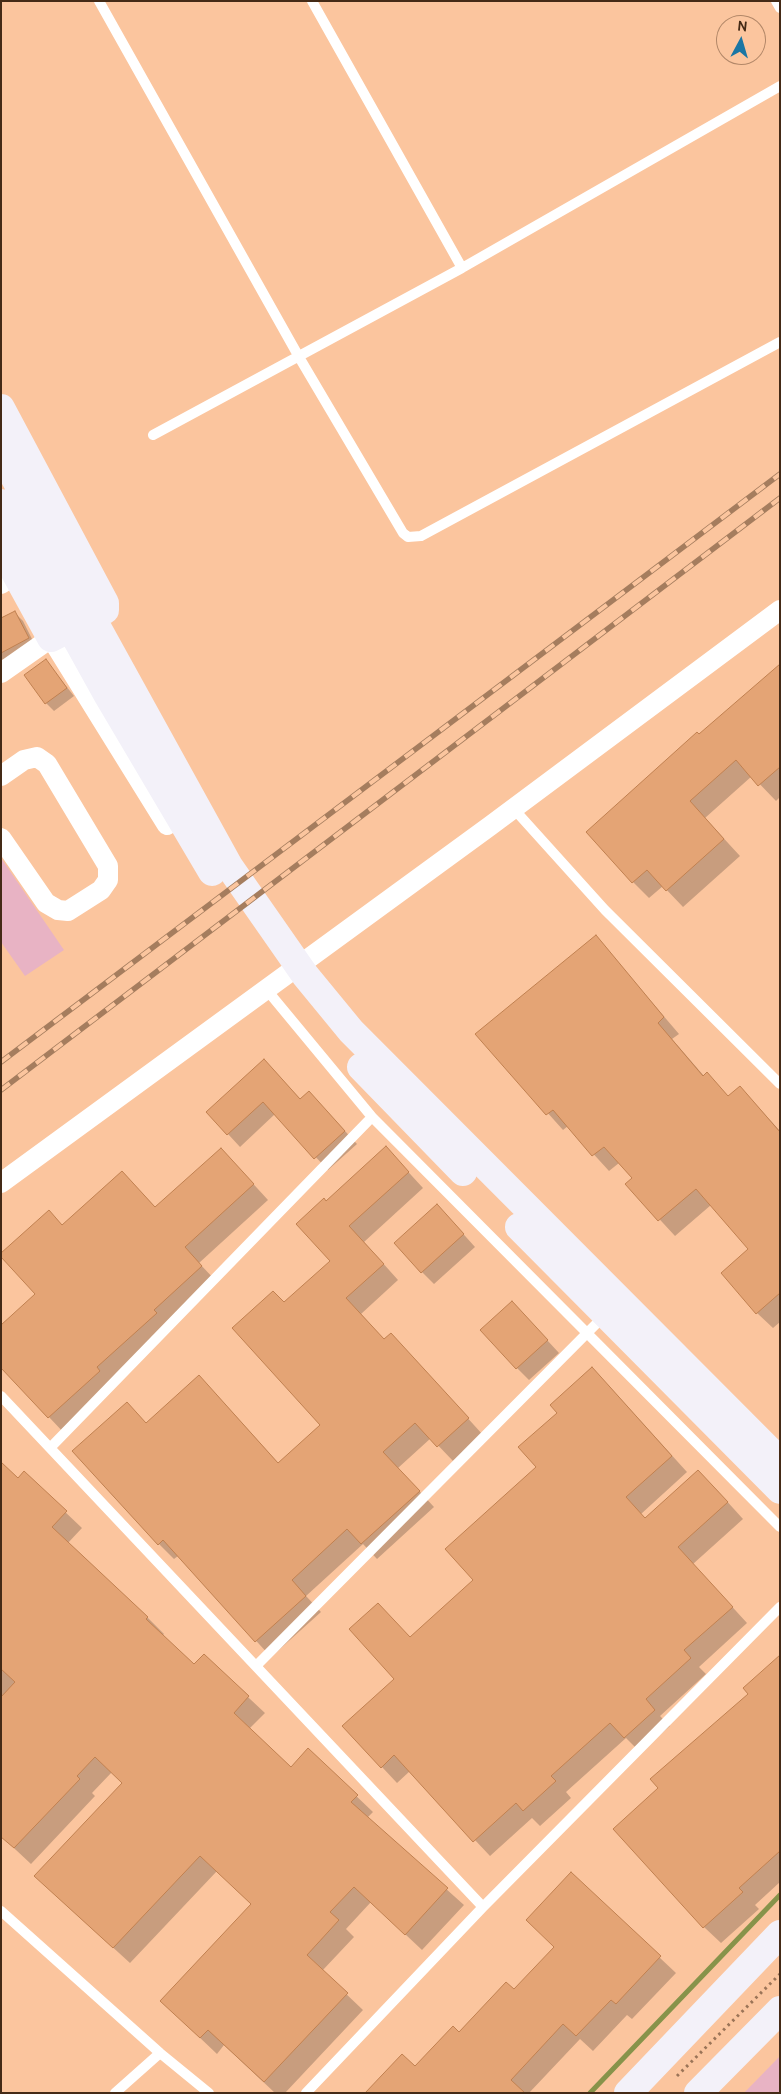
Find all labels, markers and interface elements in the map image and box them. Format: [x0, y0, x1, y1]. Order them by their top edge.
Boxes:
north arrow [716, 15, 766, 65]
text: N [737, 17, 748, 36]

